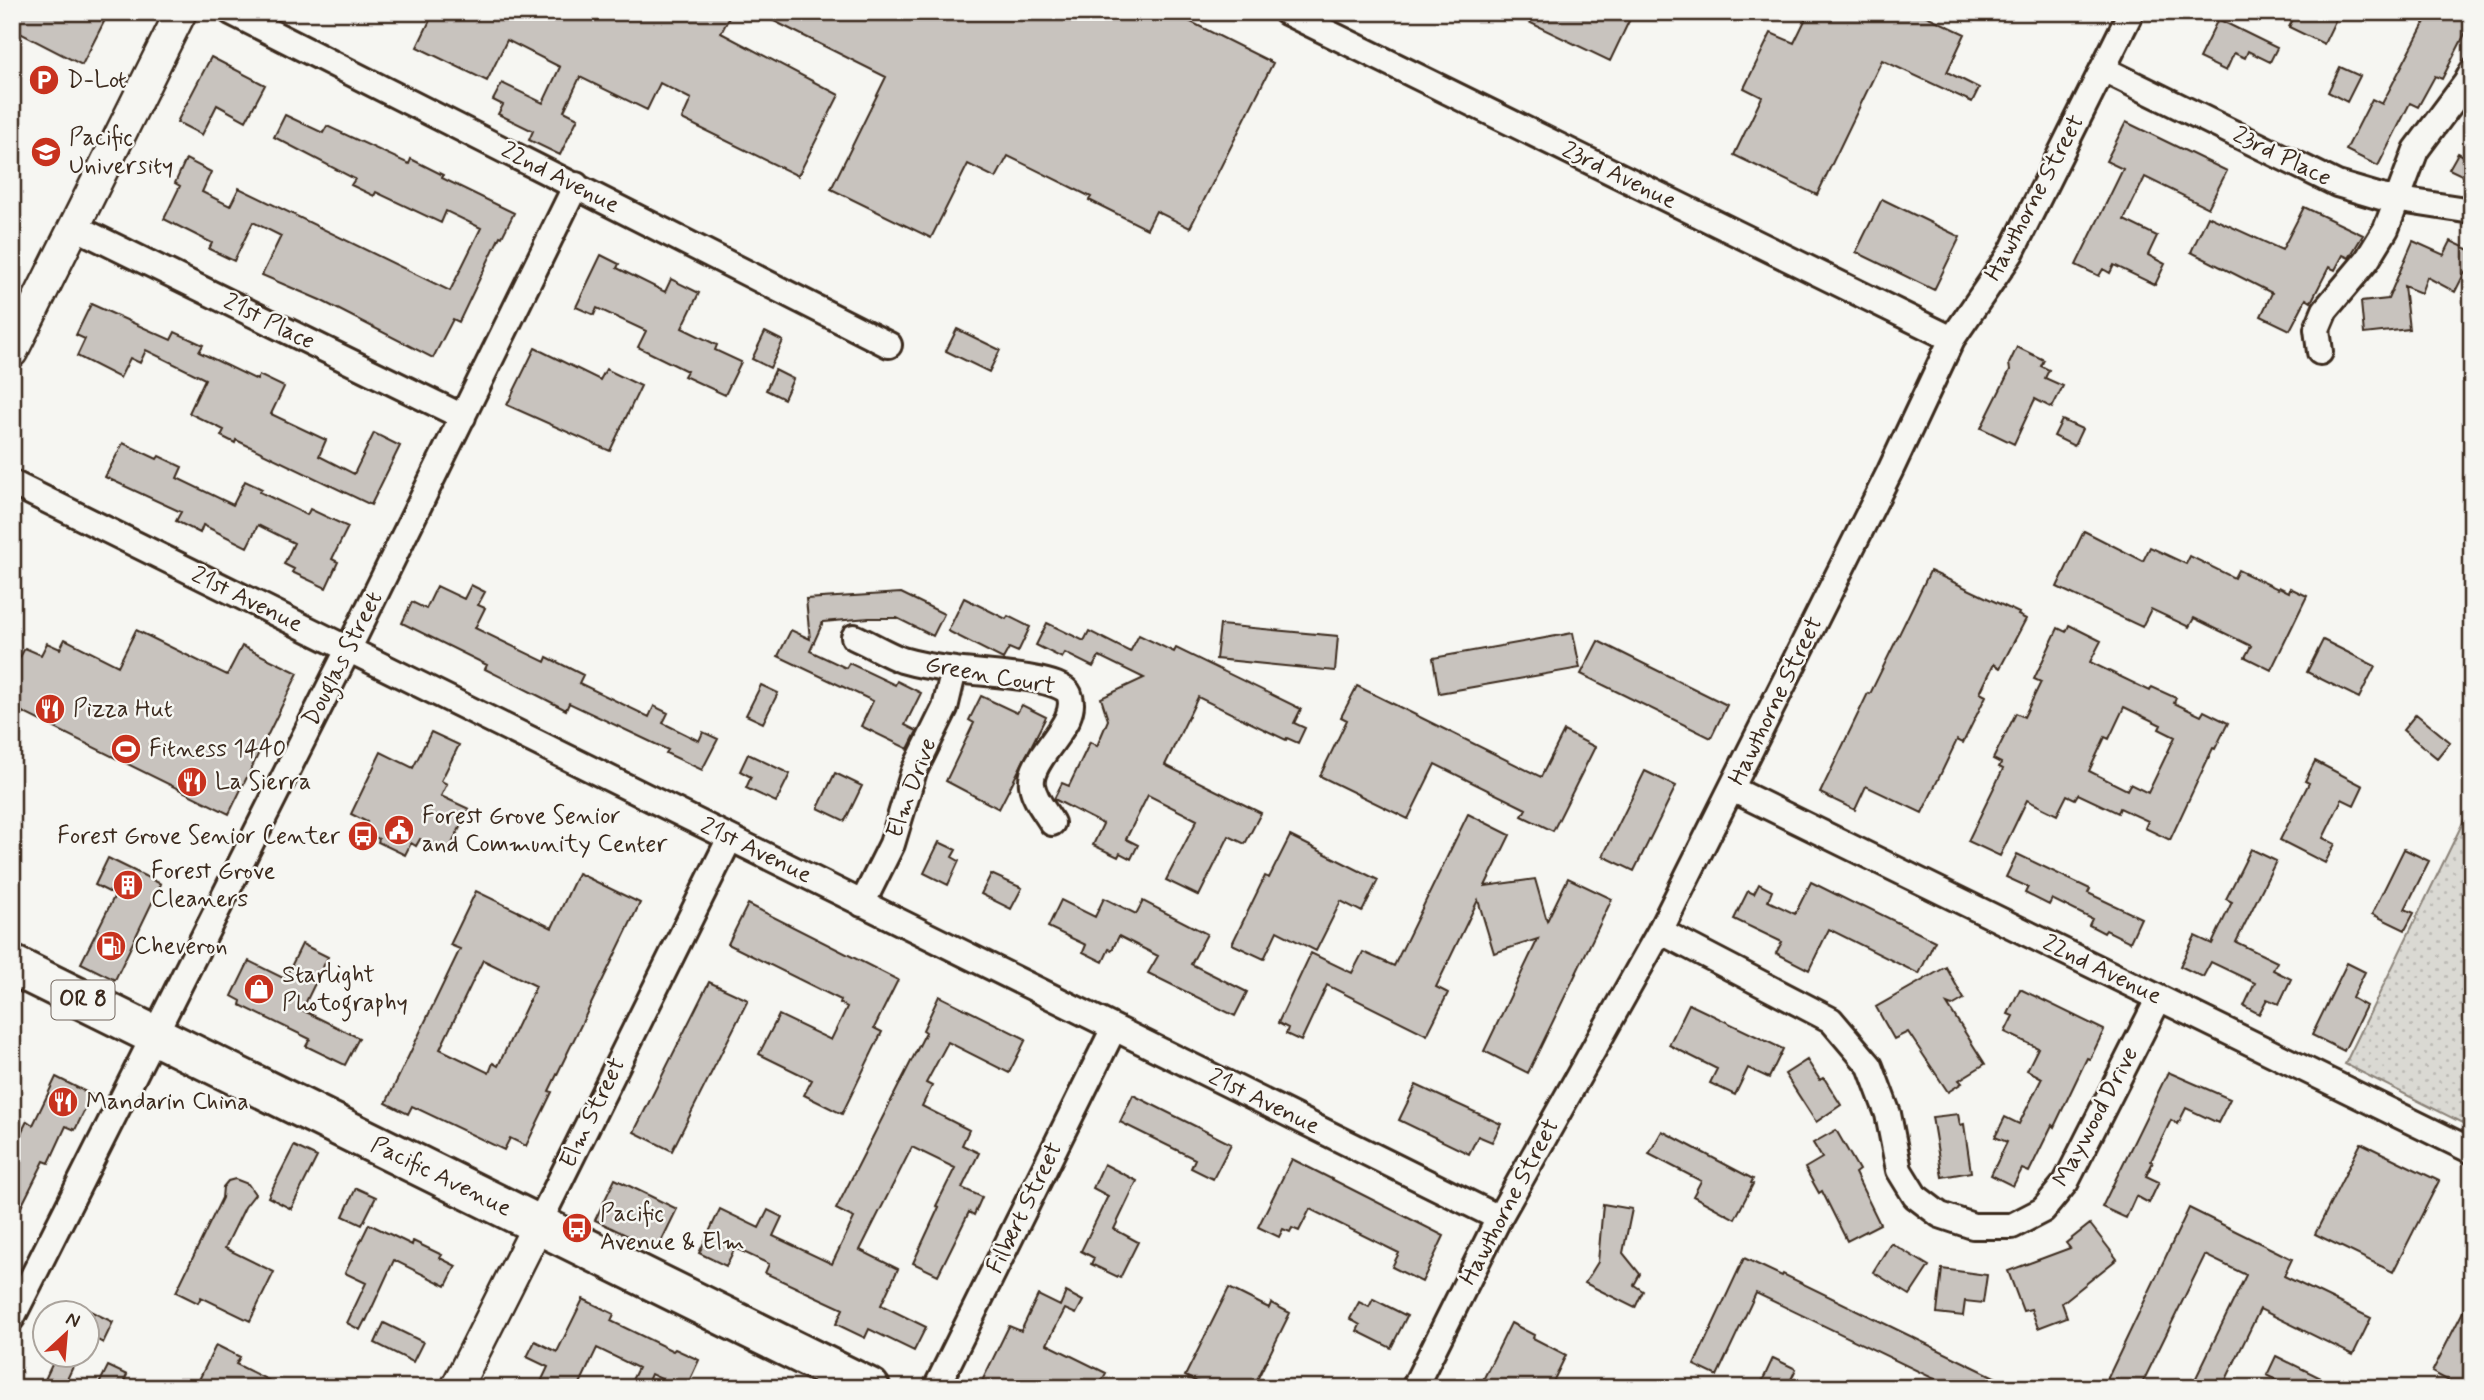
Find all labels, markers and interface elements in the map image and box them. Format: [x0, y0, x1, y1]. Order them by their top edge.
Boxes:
parking icon: D-Lot [27, 63, 61, 97]
place label: D-Lot [67, 65, 127, 96]
street label: Hawthorne Street [1978, 109, 2092, 287]
street label: 23rd Place [2228, 120, 2336, 194]
place label: Pacific University [69, 123, 173, 182]
school or university icon: Pacific University [29, 135, 63, 169]
street label: 22nd Avenue [496, 135, 625, 221]
street label: 23rd Avenue [1557, 135, 1682, 217]
street label: 21st Place [218, 287, 320, 357]
street label: 21st Avenue [186, 560, 308, 640]
street label: Douglas Street [296, 586, 393, 733]
street label: Hawthorne Street [1722, 611, 1830, 791]
street label: Green Court [923, 649, 1057, 703]
restaurant icon: Pizza Hut [33, 692, 67, 726]
place label: Pizza Hut [73, 694, 173, 725]
sports icon: Fitness 1440 [109, 732, 143, 766]
place label: Fitness 1440 [149, 734, 286, 765]
street label: Elm Drive [880, 734, 944, 842]
restaurant icon: La Sierra [175, 765, 209, 799]
place label: La Sierra [215, 767, 311, 798]
place label: Forest Grove Senior and Community Center [422, 801, 668, 860]
street label: 21st Avenue [695, 811, 817, 891]
public building icon: Forest Grove Senior and Community Center [382, 813, 416, 847]
bus stop icon: Forest Grove Senior Center [346, 819, 380, 853]
place label: Forest Grove Senior Center [57, 821, 340, 852]
place label: Forest Grove Cleaners [151, 856, 275, 915]
building icon: Forest Grove Cleaners [111, 868, 145, 902]
street label: 22nd Avenue [2037, 928, 2167, 1012]
fuel station icon: Cheveron [94, 929, 128, 963]
place label: Cheveron [134, 931, 228, 962]
place label: Starlight Photography [282, 960, 408, 1022]
shop icon: Starlight Photography [242, 972, 276, 1006]
road number: OR 8 [52, 981, 114, 1020]
street label: Maywood Drive [2046, 1041, 2146, 1193]
street label: Elm Street [553, 1053, 633, 1173]
street label: 21st Avenue [1203, 1062, 1325, 1142]
restaurant icon: Mandarin China [46, 1085, 80, 1119]
place label: Mandarin China [86, 1087, 249, 1118]
street label: Hawthorne Street [1453, 1113, 1567, 1291]
street label: Pacific Avenue [366, 1130, 517, 1224]
street label: Filbert Street [980, 1137, 1070, 1279]
place label: Pacific Avenue & Elm [600, 1199, 745, 1258]
bus stop icon: Pacific Avenue & Elm [560, 1211, 594, 1245]
north arrow [32, 1298, 102, 1368]
text: N [62, 1306, 84, 1334]

